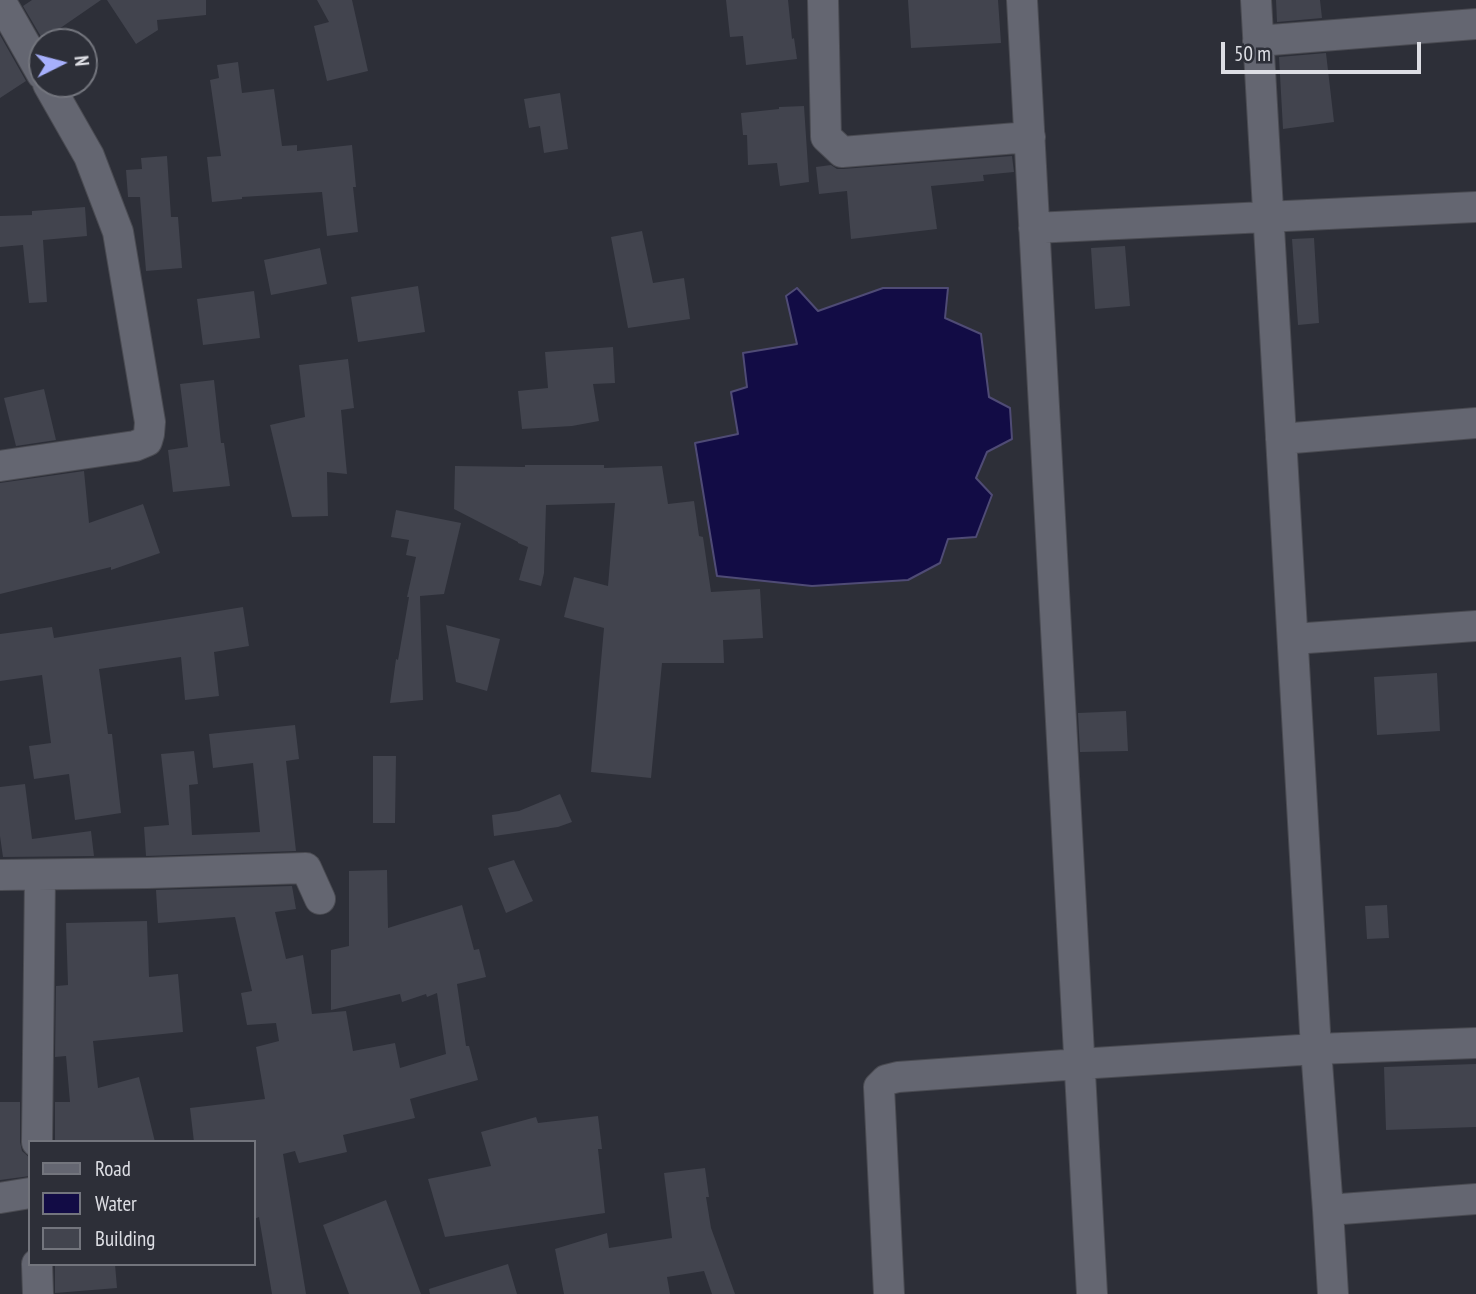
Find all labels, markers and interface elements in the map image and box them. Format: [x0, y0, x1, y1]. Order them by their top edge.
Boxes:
north arrow [28, 28, 98, 98]
scale bar [1224, 28, 1424, 72]
text: 50 m [1234, 40, 1271, 67]
text: N [69, 55, 94, 67]
legend [28, 1140, 256, 1266]
text: Road [95, 1155, 131, 1182]
text: Water [95, 1190, 137, 1217]
text: Building [95, 1225, 155, 1252]

